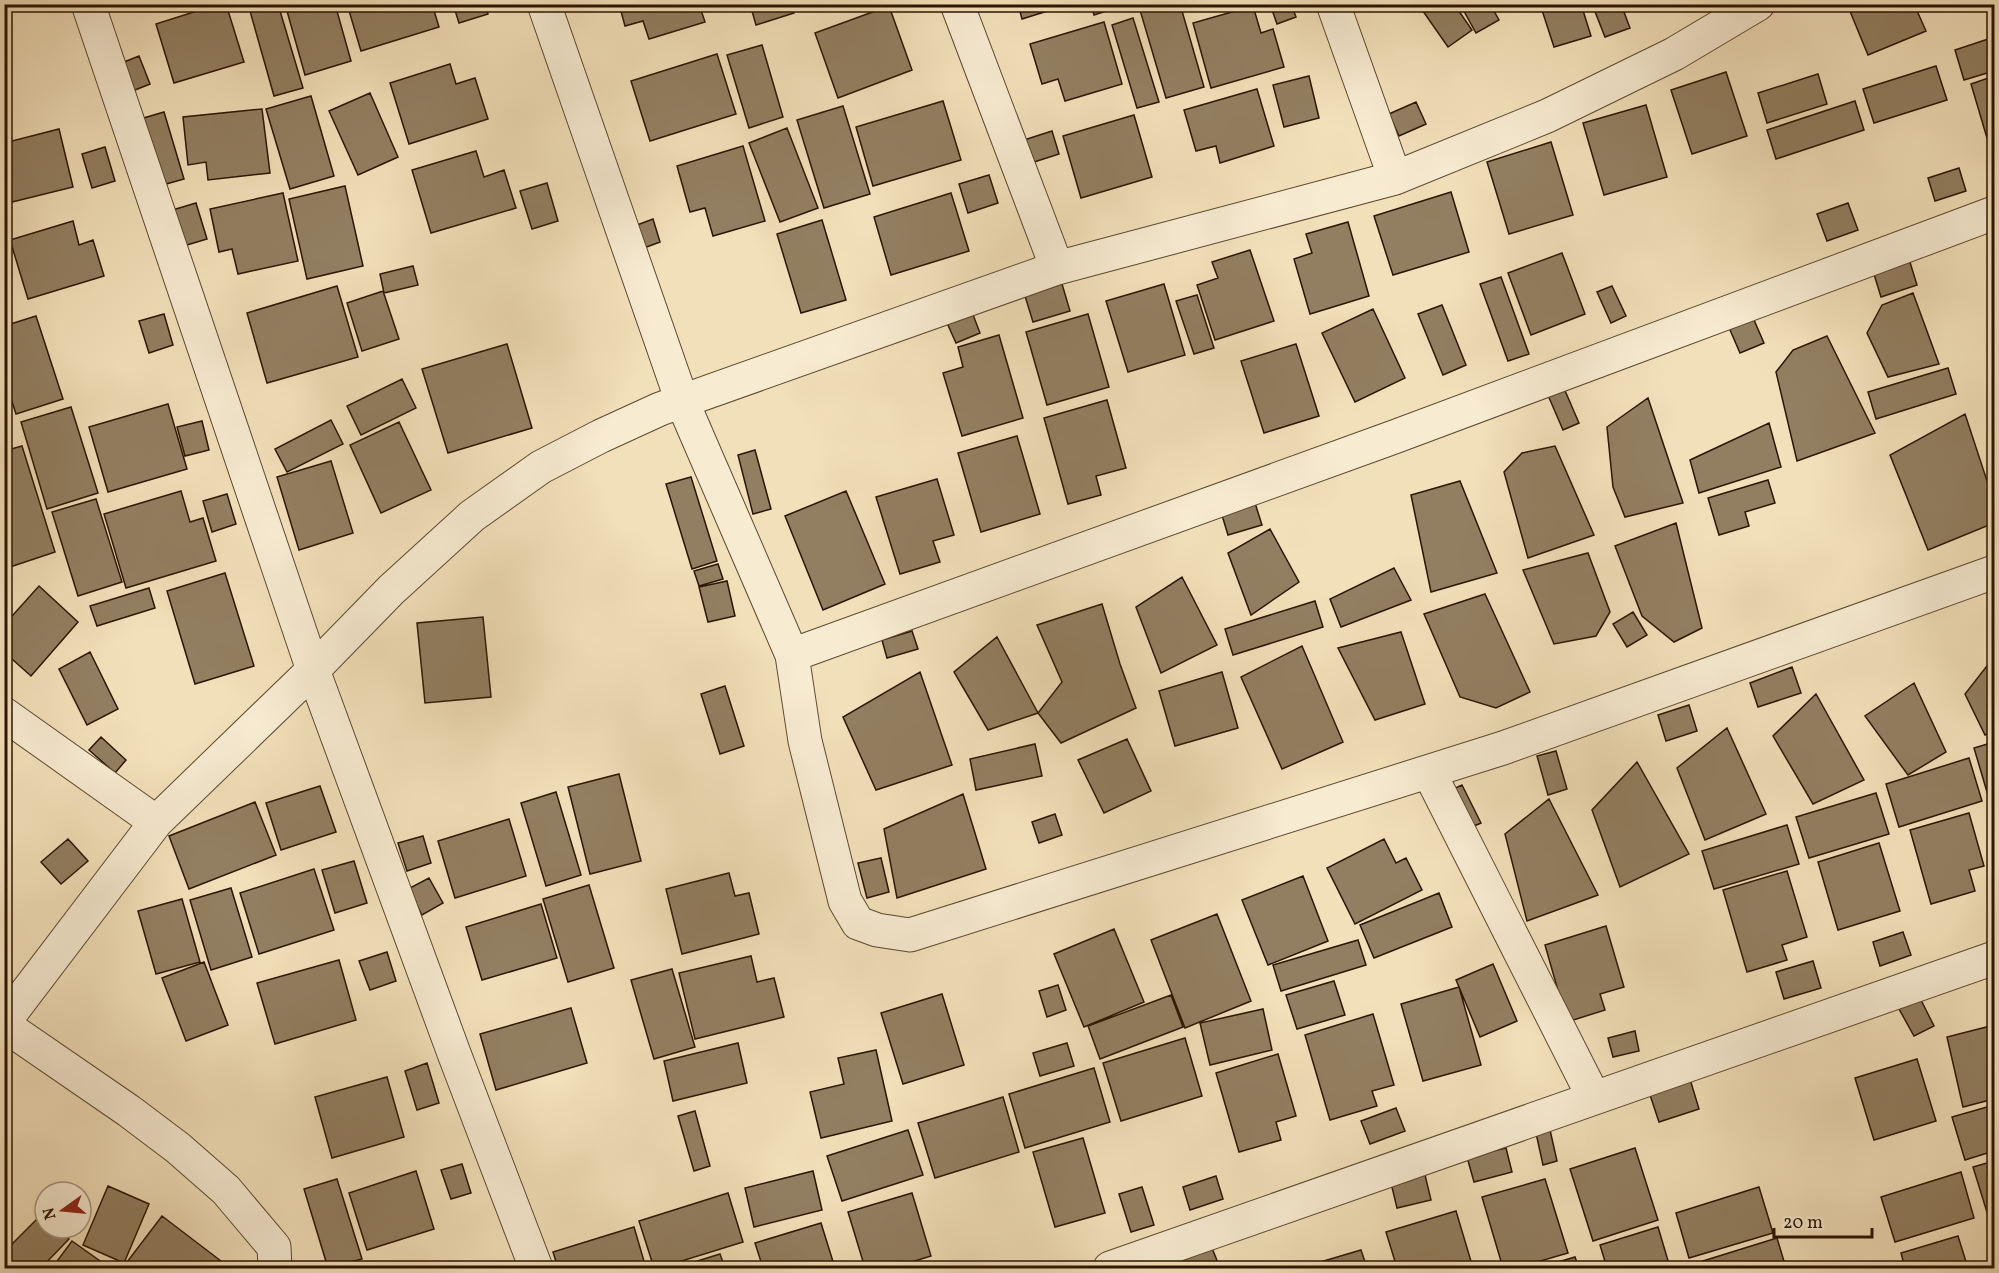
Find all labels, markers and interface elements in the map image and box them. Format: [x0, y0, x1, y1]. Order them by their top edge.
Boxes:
north arrow [33, 1180, 93, 1240]
scale bar [1774, 1201, 1872, 1239]
text: N [38, 1205, 63, 1222]
text: 20 m [1783, 1211, 1823, 1236]

